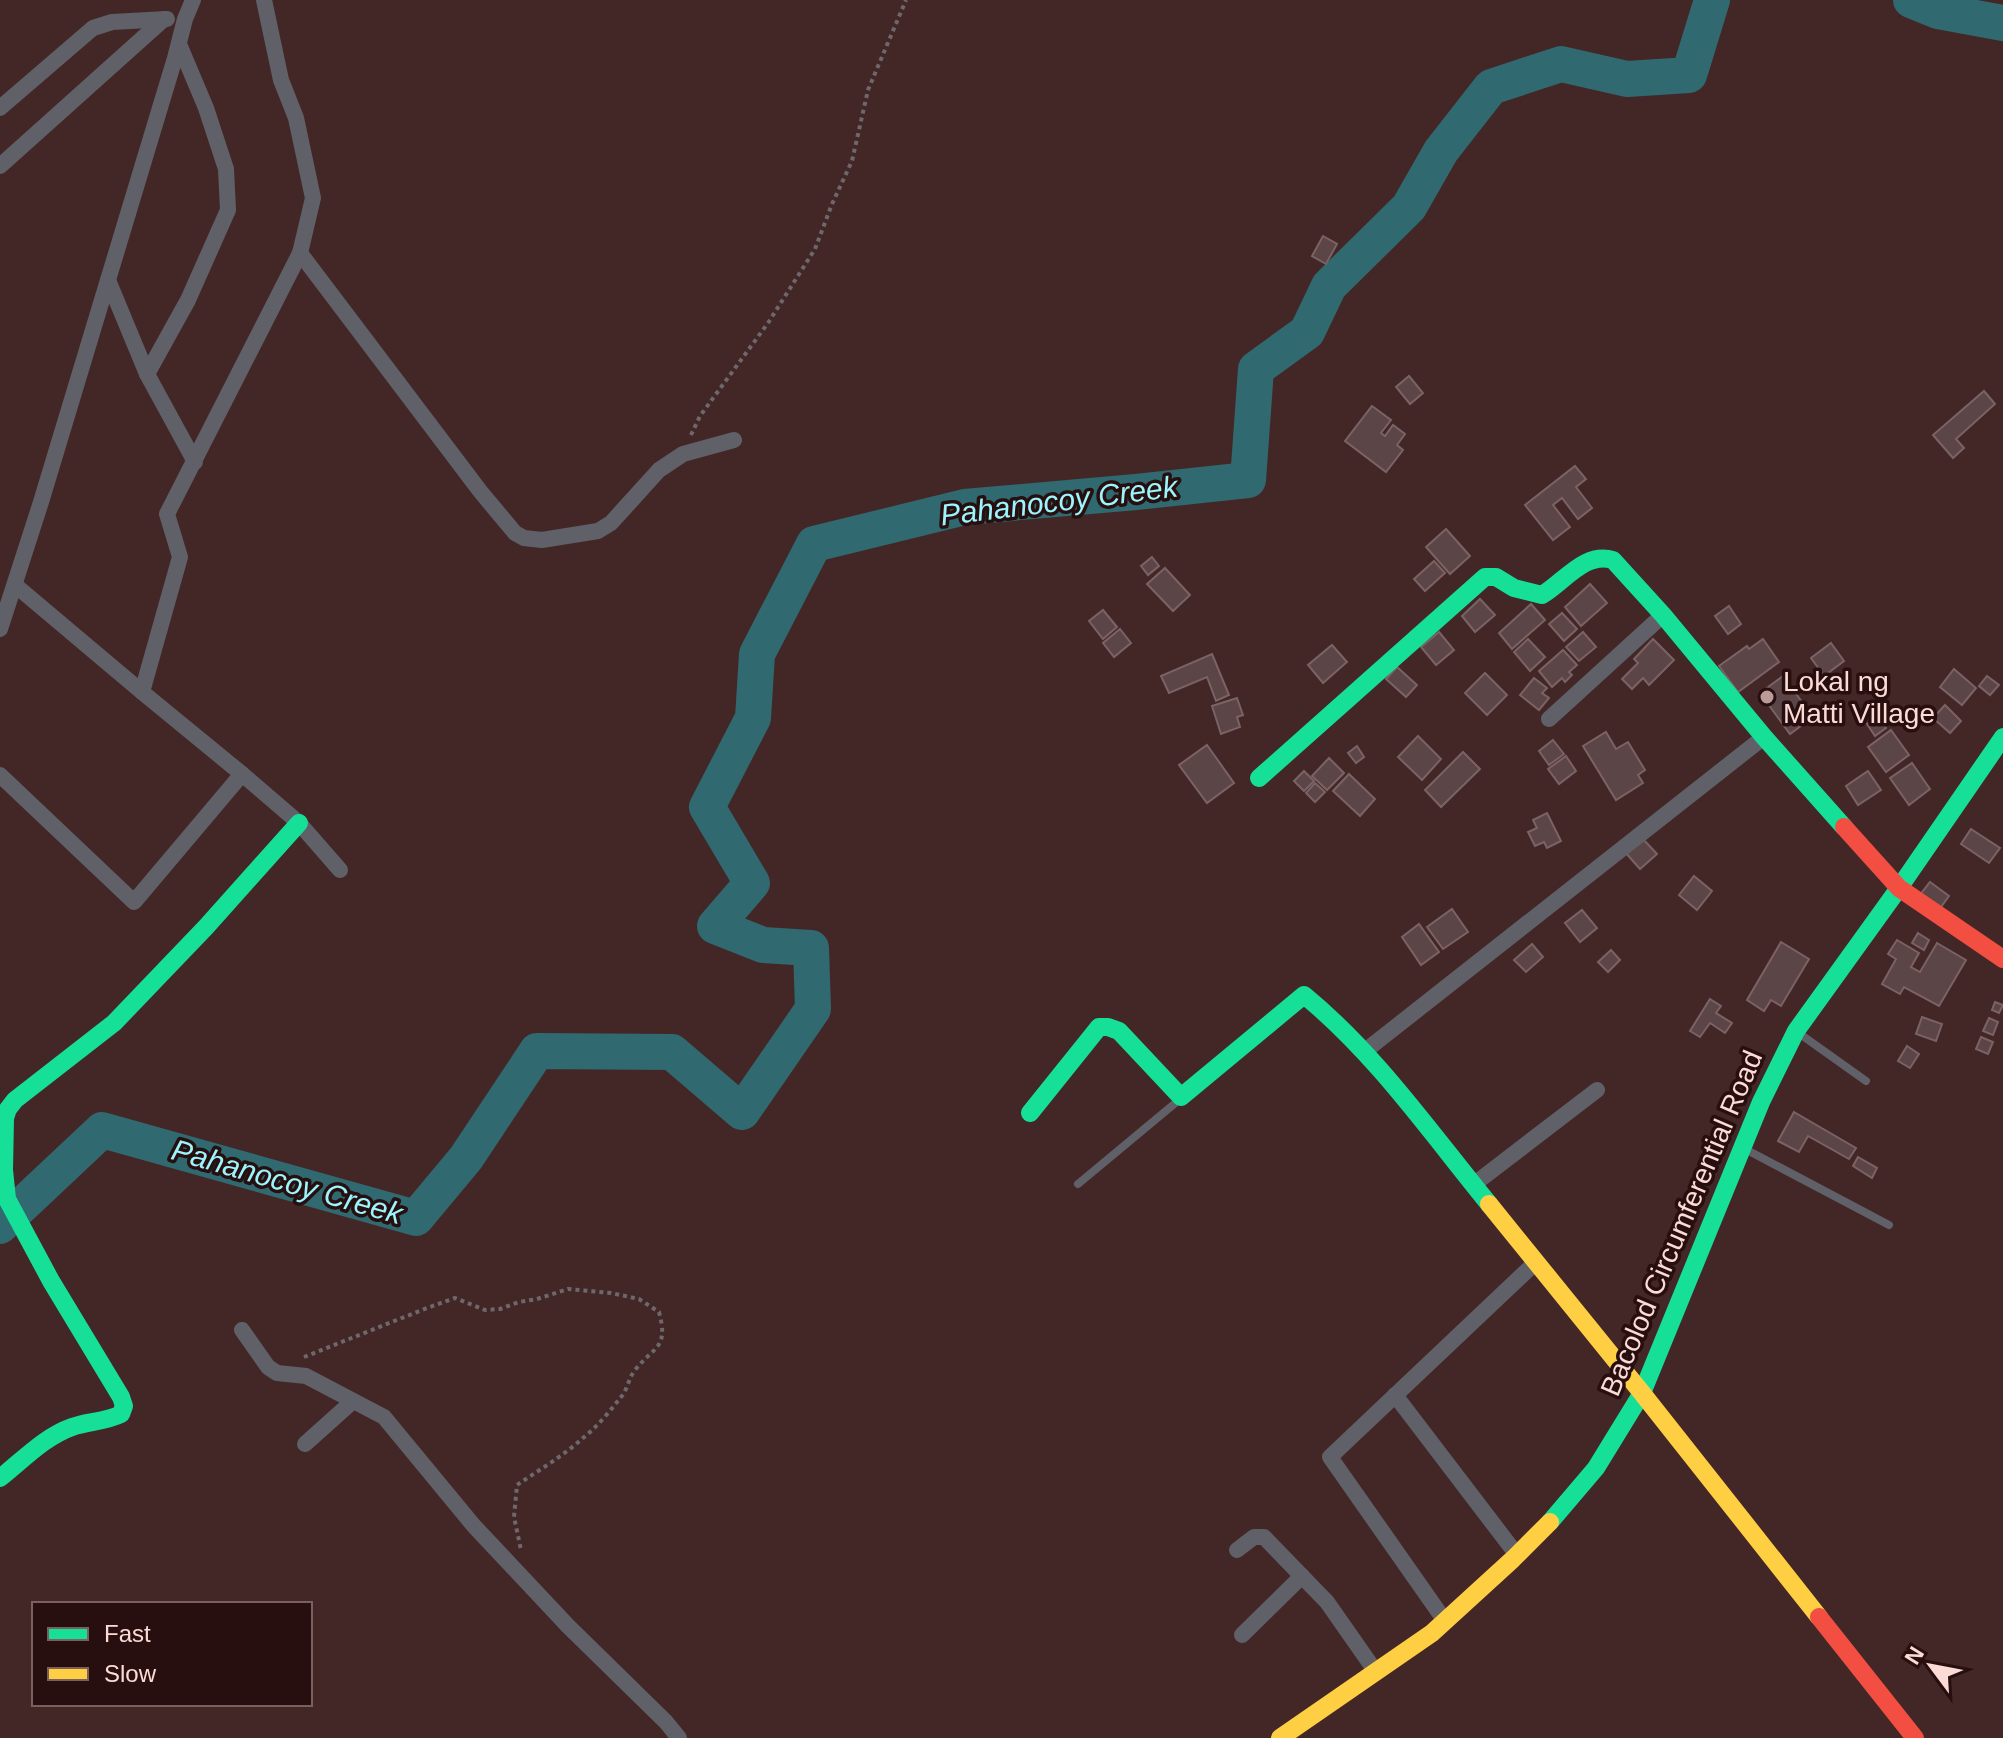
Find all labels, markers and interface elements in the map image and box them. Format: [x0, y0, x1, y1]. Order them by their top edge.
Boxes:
water label: Pahanocoy Creek [939, 469, 1181, 531]
place label: Lokal ng Matti Village [1783, 666, 1935, 729]
marker: Lokal ng Matti Village [1758, 688, 1776, 706]
street label: Bacolod Circumferential Road [1595, 1046, 1768, 1400]
water label: Pahanocoy Creek [168, 1133, 408, 1231]
legend [32, 1602, 312, 1706]
text: Fast [104, 1620, 151, 1647]
north arrow [1891, 1626, 1971, 1706]
text: N [1900, 1642, 1929, 1669]
text: Slow [104, 1660, 157, 1687]

